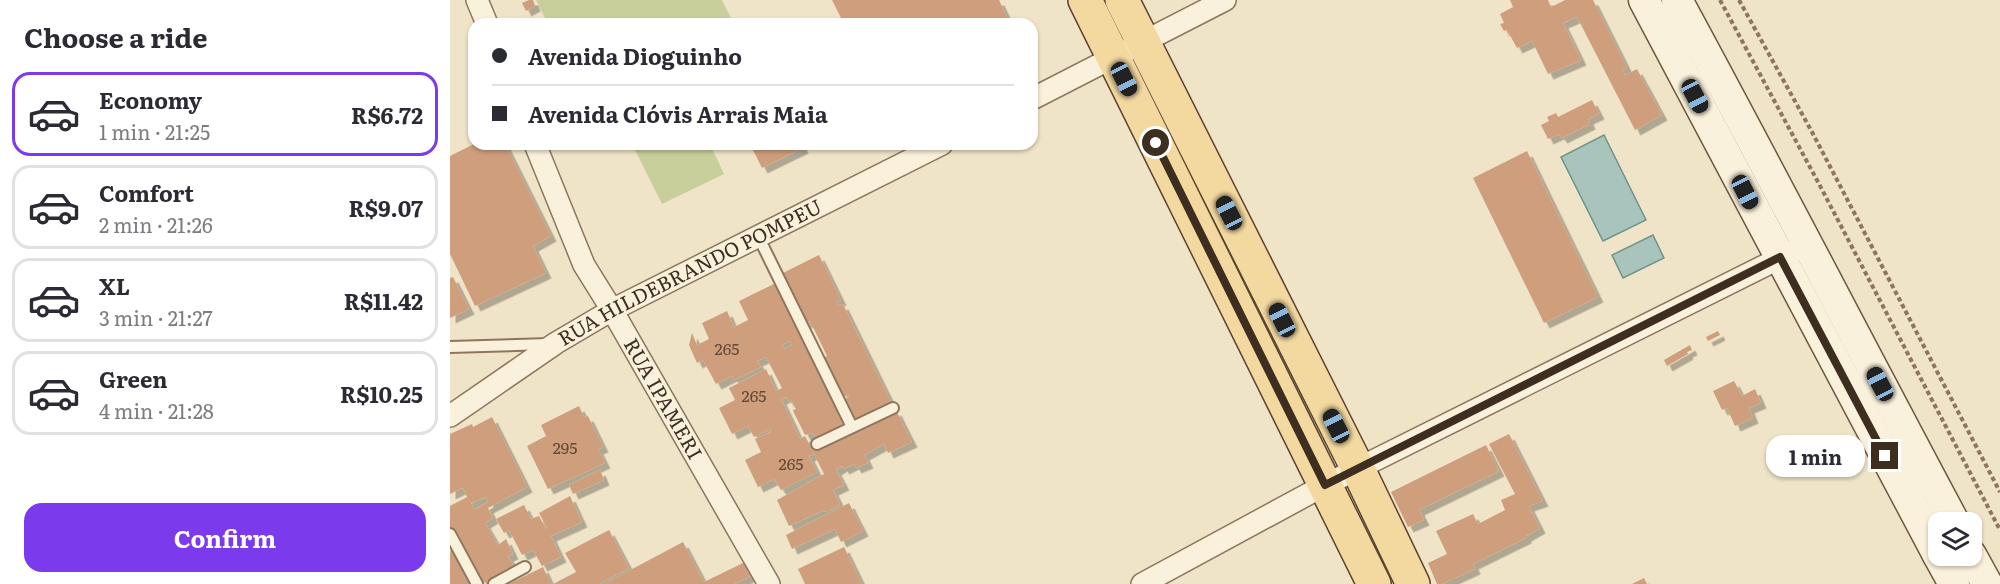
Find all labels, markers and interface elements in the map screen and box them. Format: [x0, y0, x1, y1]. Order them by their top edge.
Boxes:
text: Choose a ride [24, 16, 207, 56]
text: Avenida Dioguinho [528, 39, 742, 72]
car [1108, 59, 1140, 99]
car [1679, 76, 1711, 116]
text: Economy [99, 83, 202, 116]
icon: car [27, 87, 81, 141]
text: Avenida Clóvis Arrais Maia [528, 97, 828, 130]
text: R$6.72 [351, 98, 423, 131]
text: 1 min · 21:25 [99, 116, 210, 146]
route start [1142, 129, 1169, 156]
car [1729, 172, 1761, 212]
text: Comfort [99, 176, 194, 209]
icon: car [27, 180, 81, 234]
street label: RUA HILDEBRANDO POMPEU [551, 190, 826, 352]
text: R$9.07 [348, 191, 423, 224]
car [1213, 193, 1245, 233]
text: 2 min · 21:26 [99, 209, 213, 239]
text: XL [99, 269, 130, 302]
icon: car [27, 273, 81, 327]
text: R$11.42 [344, 284, 423, 317]
car [1266, 300, 1298, 340]
text: 3 min · 21:27 [99, 302, 213, 332]
street label: RUA IPAMERI [618, 331, 711, 464]
house number: 265 [715, 336, 739, 360]
text: Green [99, 362, 168, 395]
car [1864, 364, 1896, 404]
icon: car [27, 366, 81, 420]
text: R$10.25 [340, 377, 423, 410]
house number: 265 [742, 383, 766, 407]
text: 4 min · 21:28 [99, 395, 214, 425]
car [1320, 406, 1352, 446]
house number: 295 [553, 435, 577, 459]
callout: 1 min [1765, 435, 1864, 477]
text: 1 min [1789, 441, 1842, 471]
route end [1871, 442, 1898, 469]
house number: 265 [779, 451, 803, 475]
button: Confirm [24, 503, 426, 572]
map controls [1928, 512, 1982, 566]
button: layers [1928, 512, 1982, 566]

